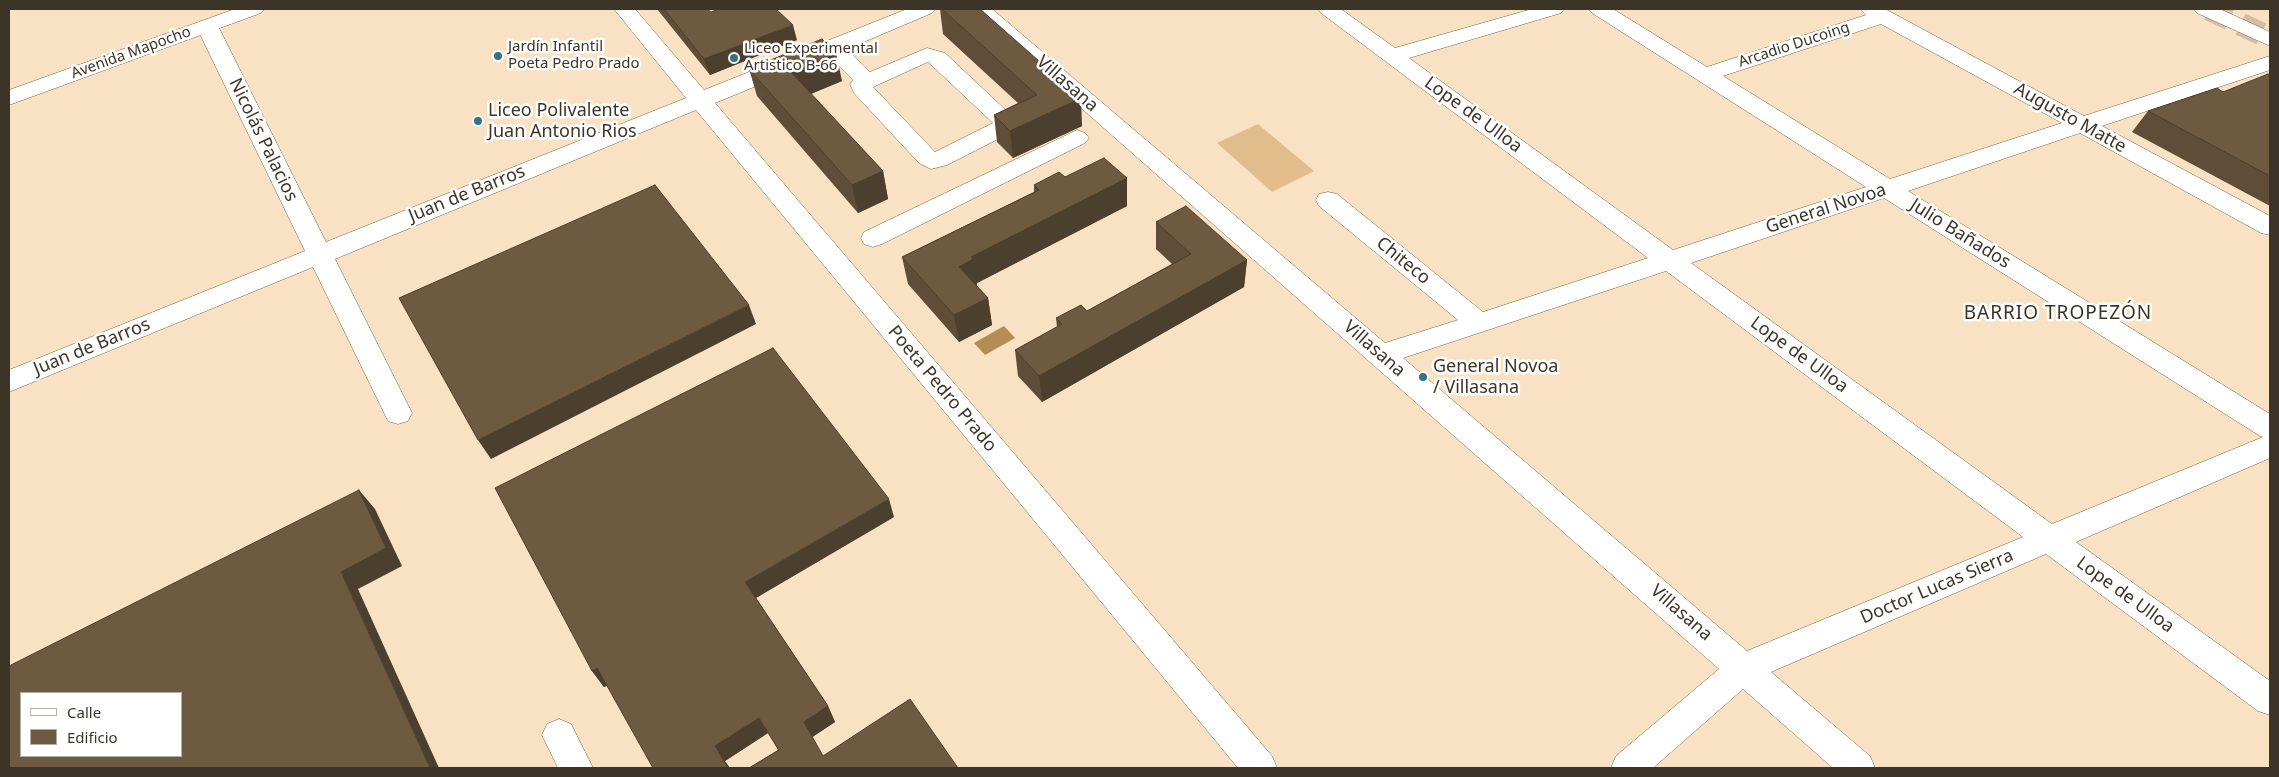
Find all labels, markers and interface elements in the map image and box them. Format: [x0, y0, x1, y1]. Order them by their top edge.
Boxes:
street label: Arcadio Ducoing [1736, 19, 1852, 71]
street label: Avenida Mapocho [69, 23, 193, 83]
place label: Jardín Infantil Poeta Pedro Prado [508, 38, 640, 73]
place label: Liceo Experimental Artistico B-66 [744, 40, 878, 75]
marker: Jardín Infantil Poeta Pedro Prado [492, 50, 504, 62]
street label: Villasana [1032, 51, 1102, 117]
marker: Liceo Experimental Artistico B-66 [728, 52, 740, 64]
street label: Lope de Ulloa [1420, 72, 1526, 158]
street label: Nicolás Palacios [224, 75, 302, 205]
street label: Augusto Matte [2010, 78, 2130, 158]
place label: Liceo Polivalente Juan Antonio Rios [488, 100, 637, 142]
marker: Liceo Polivalente Juan Antonio Rios [472, 115, 484, 127]
street label: Juan de Barros [406, 161, 528, 227]
street label: General Novoa [1763, 179, 1889, 239]
street label: Julio Bañados [1906, 195, 2014, 273]
street label: Chiteco [1372, 233, 1434, 289]
district label: BARRIO TROPEZÓN [1962, 303, 2154, 325]
street label: Lope de Ulloa [1746, 312, 1852, 398]
street label: Juan de Barros [31, 314, 153, 380]
street label: Villasana [1339, 316, 1409, 382]
street label: Poeta Pedro Prado [883, 322, 1001, 456]
place label: General Novoa / Villasana [1433, 356, 1558, 398]
marker: General Novoa / Villasana [1417, 371, 1429, 383]
street label: Doctor Lucas Sierra [1857, 545, 2017, 629]
street label: Lope de Ulloa [2072, 552, 2178, 638]
street label: Villasana [1646, 580, 1716, 646]
legend [20, 692, 182, 757]
text: Calle [67, 702, 101, 722]
text: Edificio [67, 727, 118, 747]

